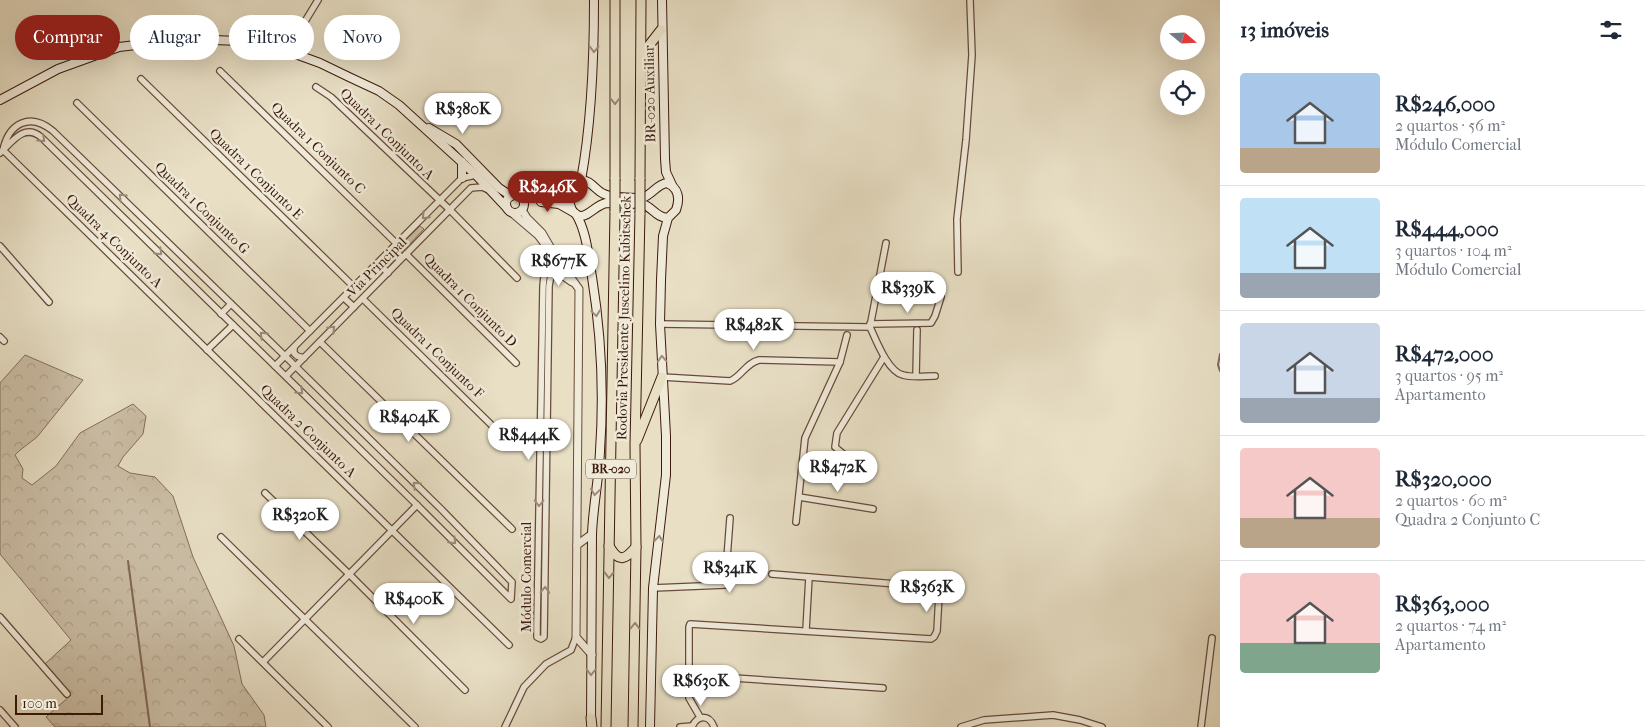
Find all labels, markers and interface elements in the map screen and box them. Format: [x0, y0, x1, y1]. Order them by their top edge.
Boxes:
chip: Comprar [15, 15, 120, 60]
chip: Alugar [130, 15, 219, 60]
chip: Filtros [229, 15, 314, 60]
chip: Novo [324, 15, 400, 60]
north arrow [1160, 15, 1205, 60]
map controls [1160, 15, 1205, 115]
icon: filters [1597, 16, 1625, 44]
text: 13 imóveis [1240, 18, 1329, 42]
one-way arrow [589, 45, 599, 53]
street label: BR-020 Auxiliar [641, 45, 659, 143]
button: locate [1160, 70, 1205, 115]
street label: Quadra 1 Conjunto A [336, 85, 438, 184]
pin: R$380K [422, 92, 504, 135]
text: R$246,000 [1395, 92, 1495, 116]
icon: home [1280, 93, 1340, 153]
one-way arrow [610, 98, 620, 105]
street label: Quadra 1 Conjunto C [267, 99, 369, 197]
text: R$380K [435, 99, 491, 118]
text: 2 quartos · 56 m² [1395, 116, 1505, 135]
street label: Quadra 1 Conjunto E [206, 125, 307, 223]
one-way arrow [37, 134, 46, 143]
text: Módulo Comercial [1395, 135, 1521, 154]
street label: Quadra 1 Conjunto G [151, 158, 253, 258]
pin: R$246K [507, 170, 589, 213]
text: R$246K [519, 177, 577, 196]
street label: Quadra 4 Conjunto A [62, 191, 167, 292]
one-way arrow [118, 193, 127, 202]
street label: Rodovia Presidente Juscelino Kubitschek [613, 195, 635, 440]
one-way arrow [422, 210, 431, 219]
text: R$444,000 [1395, 217, 1499, 241]
icon: home [1280, 218, 1340, 278]
street label: Via Principal [343, 233, 411, 301]
text: 3 quartos · 104 m² [1395, 241, 1511, 260]
pin: R$677K [518, 244, 600, 287]
one-way arrow [153, 247, 162, 256]
street label: Quadra 1 Conjunto D [419, 249, 521, 351]
text: R$677K [531, 251, 587, 270]
text: Módulo Comercial [1395, 260, 1521, 279]
pin: R$339K [867, 272, 949, 314]
text: R$339K [881, 278, 935, 297]
street label: Quadra 1 Conjunto F [387, 304, 487, 402]
pin: R$482K [713, 308, 795, 351]
one-way arrow [590, 309, 601, 317]
text: R$482K [725, 315, 783, 334]
one-way arrow [326, 326, 335, 335]
one-way arrow [260, 331, 269, 340]
text: R$472,000 [1395, 342, 1494, 366]
icon: home [1280, 343, 1340, 403]
one-way arrow [656, 355, 667, 363]
text: 3 quartos · 95 m² [1395, 366, 1503, 385]
street label: Quadra 2 Conjunto A [257, 381, 360, 482]
one-way arrow [294, 385, 303, 394]
text: Apartamento [1395, 385, 1486, 404]
pin: R$404K [368, 400, 450, 443]
text: R$404K [379, 407, 439, 426]
pin: R$444K [488, 418, 570, 461]
text: R$444K [499, 425, 559, 444]
pin: R$472K [797, 450, 879, 493]
text: R$472K [810, 457, 866, 476]
road number: BR-020 [586, 459, 636, 478]
text: R$320,000 [1395, 467, 1492, 491]
icon: home [1280, 468, 1340, 528]
one-way arrow [413, 482, 422, 491]
one-way arrow [590, 489, 601, 497]
text: 2 quartos · 60 m² [1395, 491, 1507, 510]
pin: R$320K [259, 498, 341, 541]
one-way arrow [533, 499, 544, 507]
text: R$320K [272, 505, 328, 524]
text: Quadra 2 Conjunto C [1395, 510, 1540, 529]
street label: Módulo Comercial [518, 522, 535, 632]
one-way arrow [653, 534, 664, 542]
one-way arrow [448, 536, 457, 545]
pin: R$341K [689, 552, 771, 594]
text: R$341K [703, 558, 757, 577]
pin: R$363K [886, 570, 968, 613]
one-way arrow [603, 571, 614, 579]
text: R$363K [900, 577, 954, 596]
pin: R$400K [373, 582, 455, 625]
one-way arrow [540, 585, 550, 593]
text: R$400K [384, 589, 444, 608]
text: R$363,000 [1395, 592, 1489, 616]
icon: home [1280, 593, 1340, 653]
text: 2 quartos · 74 m² [1395, 616, 1506, 635]
one-way arrow [629, 622, 640, 630]
text: Apartamento [1395, 635, 1486, 654]
pin: R$630K [660, 664, 742, 707]
one-way arrow [586, 668, 597, 676]
text: R$630K [673, 671, 729, 690]
scale bar [15, 692, 102, 715]
text: 100 m [22, 695, 57, 712]

